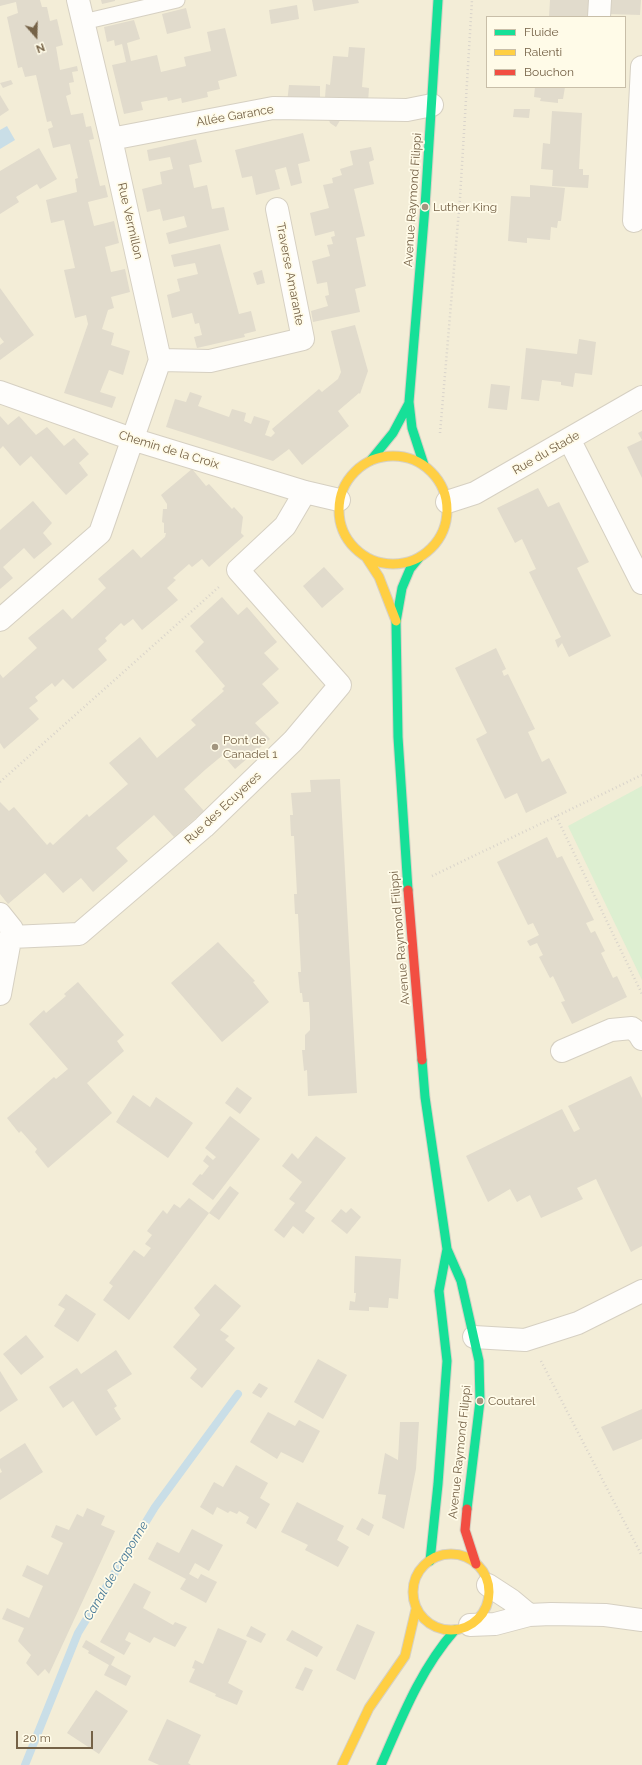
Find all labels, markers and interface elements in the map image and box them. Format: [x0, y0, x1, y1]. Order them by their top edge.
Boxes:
north arrow [16, 16, 56, 56]
legend [486, 16, 626, 88]
text: Fluide [524, 25, 559, 39]
text: N [34, 40, 46, 55]
text: Ralenti [524, 45, 562, 59]
text: Bouchon [524, 65, 574, 79]
street label: Allée Garance [195, 102, 275, 130]
street label: Avenue Raymond Filippi [401, 132, 425, 268]
street label: Rue Vermillon [114, 181, 146, 261]
place label: Luther King [433, 200, 497, 214]
marker: Luther King [420, 202, 430, 212]
street label: Traverse Amarante [273, 221, 307, 327]
street label: Chemin de la Croix [117, 428, 221, 472]
street label: Rue du Stade [510, 428, 582, 478]
place label: Pont de Canadel 1 [223, 733, 277, 761]
marker: Pont de Canadel 1 [210, 742, 220, 752]
street label: Rue des Ecuyeres [182, 769, 264, 847]
street label: Avenue Raymond Filippi [387, 870, 413, 1006]
street label: Avenue Raymond Filippi [446, 1384, 474, 1520]
place label: Coutarel [488, 1394, 535, 1408]
marker: Coutarel [475, 1396, 485, 1406]
water label: Canal de Craponne [80, 1518, 152, 1624]
scale bar [18, 1723, 95, 1749]
text: 20 m [23, 1731, 51, 1745]

